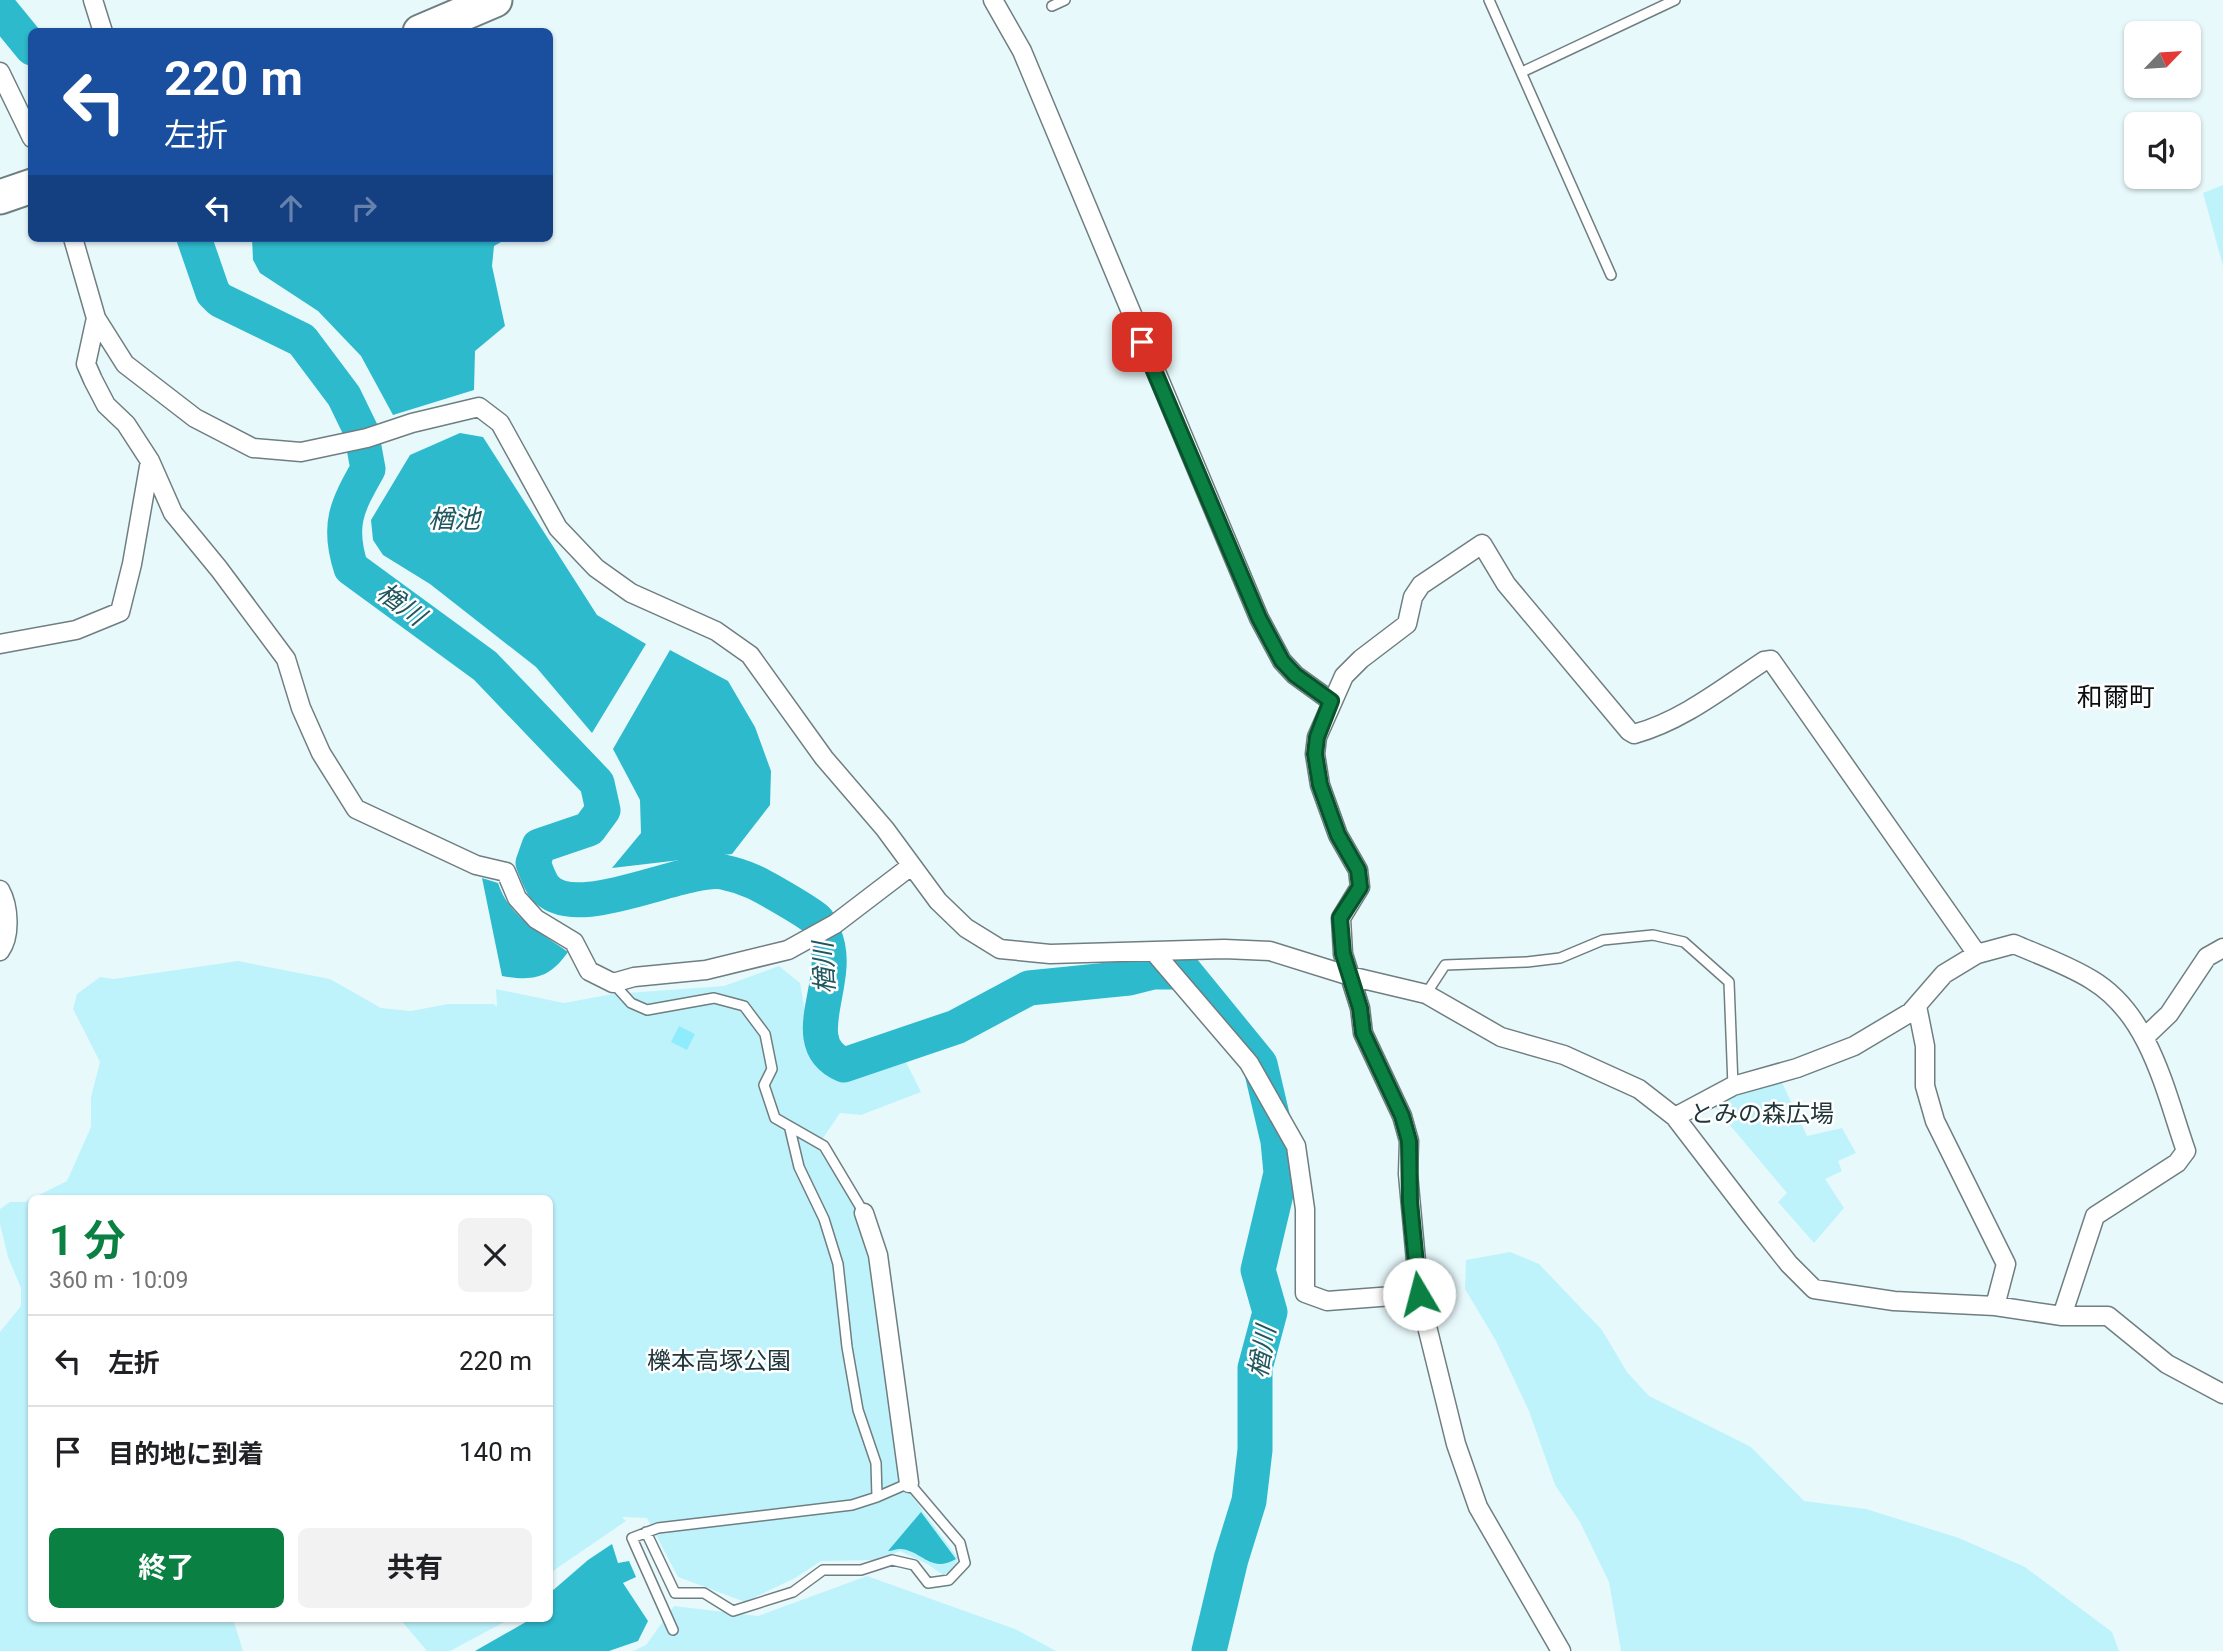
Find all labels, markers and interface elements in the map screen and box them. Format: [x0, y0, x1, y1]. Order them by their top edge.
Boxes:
north arrow [2124, 21, 2202, 98]
map controls [2124, 21, 2201, 189]
text: 220 m [164, 50, 303, 107]
icon: left [49, 56, 140, 147]
button: sound [2124, 112, 2201, 189]
text: 左折 [164, 116, 228, 154]
icon: left [199, 189, 237, 227]
icon: ahead [272, 189, 310, 227]
icon: right [345, 189, 383, 227]
pin [1112, 312, 1172, 372]
icon: arrive [1123, 323, 1161, 361]
water label: 楢池 [428, 504, 483, 534]
water label: 楢川 [371, 577, 433, 633]
district label: 和爾町 [2077, 682, 2155, 712]
water label: 楢川 [808, 938, 840, 995]
park label: とみの森広場 [1690, 1100, 1834, 1128]
text: 1 分 [49, 1216, 126, 1265]
button: close [458, 1218, 532, 1292]
position arrow [1382, 1257, 1456, 1331]
text: 360 m · 10:09 [49, 1267, 188, 1294]
water label: 楢川 [1243, 1321, 1282, 1380]
icon: left [49, 1342, 87, 1380]
text: 220 m [459, 1346, 532, 1376]
park label: 櫟本高塚公園 [647, 1347, 791, 1375]
text: 左折 [108, 1348, 160, 1378]
icon: arrive [49, 1433, 87, 1471]
text: 140 m [459, 1437, 532, 1467]
text: 目的地に到着 [108, 1439, 264, 1469]
button: 終了 [49, 1528, 284, 1608]
button: 共有 [298, 1528, 532, 1608]

